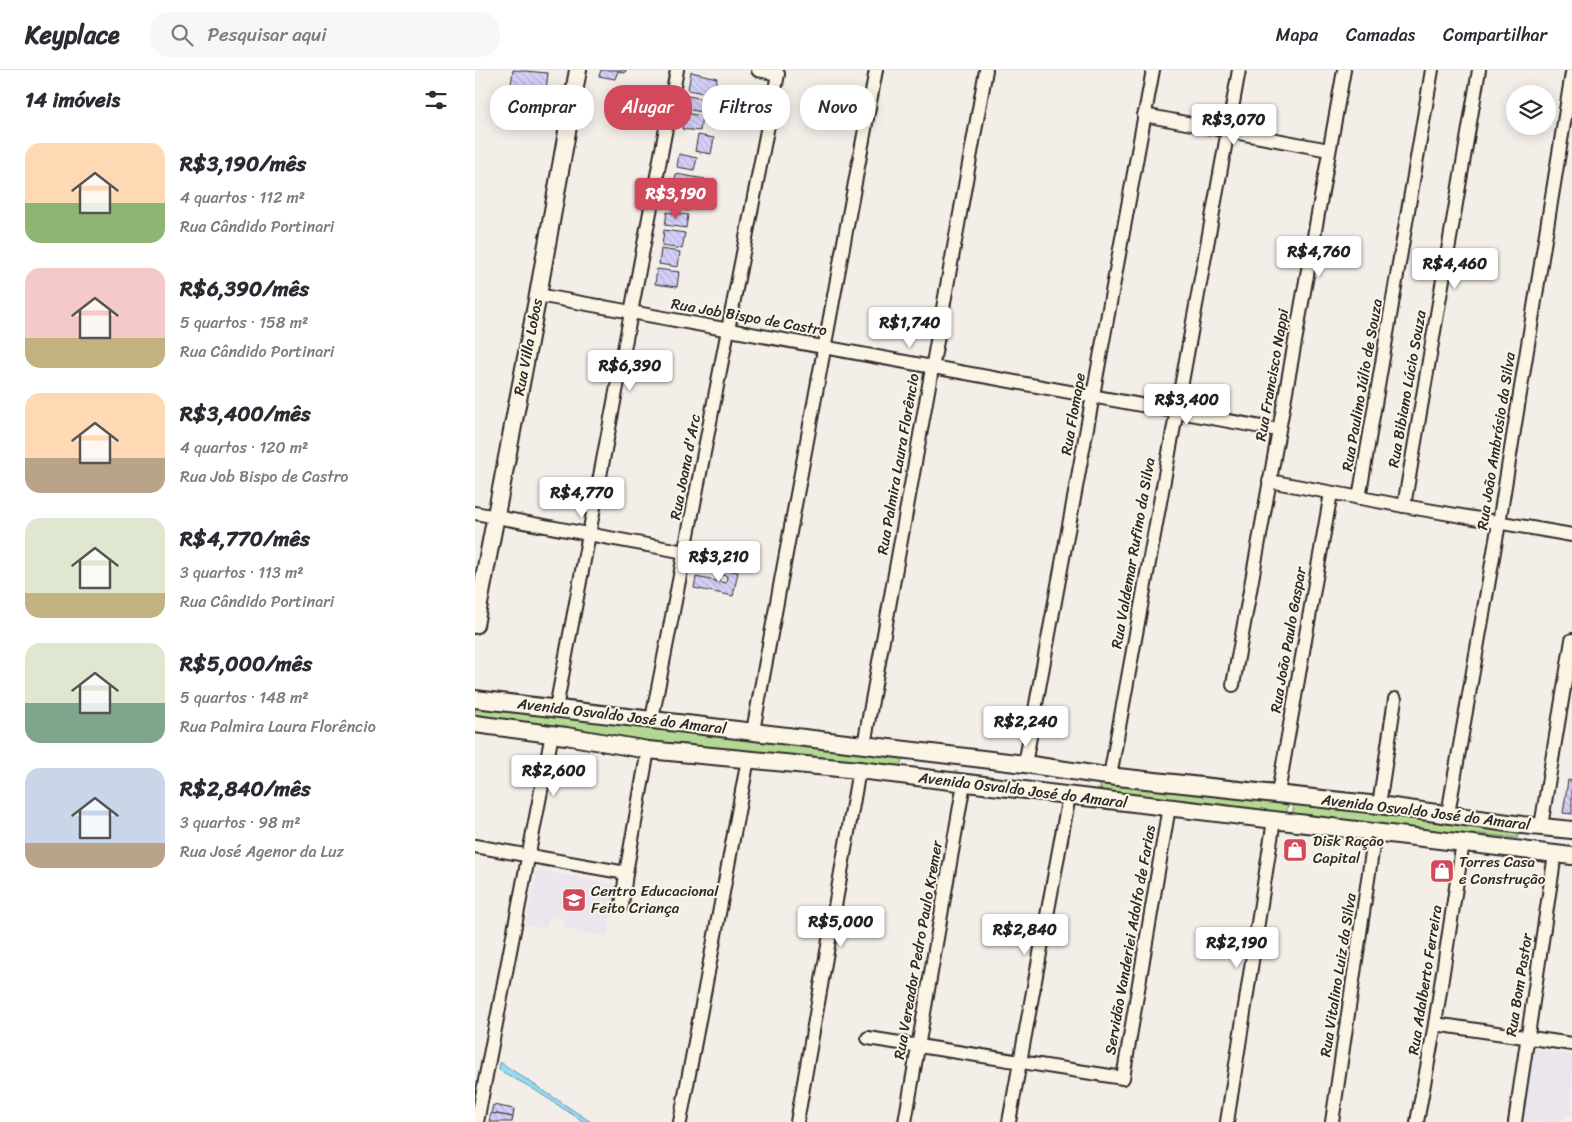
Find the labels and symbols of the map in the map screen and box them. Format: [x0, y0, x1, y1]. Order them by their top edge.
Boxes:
pin: R$3,070 [1188, 104, 1280, 146]
pin: R$3,190 [630, 178, 722, 220]
pin: R$4,760 [1273, 236, 1365, 278]
pin: R$4,460 [1409, 248, 1501, 290]
street label: Rua Job Bispo de Castro [669, 290, 829, 344]
street label: Rua Villa Lobos [506, 296, 550, 398]
street label: Rua Paulino Júlio de Souza [1334, 296, 1390, 473]
pin: R$1,740 [864, 306, 956, 349]
street label: Rua Francisco Nappi [1248, 306, 1297, 443]
street label: Rua Bibiano Lúcio Souza [1380, 308, 1434, 470]
pin: R$6,390 [584, 350, 676, 392]
street label: Rua João Ambrósio da Silva [1469, 350, 1523, 532]
street label: Rua Palmira Laura Florêncio [869, 371, 927, 557]
street label: Rua Flomape [1053, 371, 1093, 457]
pin: R$3,400 [1141, 384, 1233, 426]
street label: Rua Joana d'Arc [662, 411, 708, 522]
street label: Rua Valdemar Rufino da Silva [1103, 455, 1163, 651]
pin: R$4,770 [536, 476, 628, 519]
pin: R$3,210 [673, 540, 765, 583]
street label: Rua João Paulo Gaspar [1262, 564, 1314, 715]
street label: Avenida Osvaldo José do Amaral [515, 690, 729, 742]
pin: R$2,240 [980, 706, 1072, 748]
pin: R$2,600 [508, 754, 600, 797]
street label: Avenida Osvaldo José do Amaral [916, 764, 1130, 816]
street label: Avenida Osvaldo José do Amaral [1319, 786, 1533, 838]
street label: Servidão Vanderiei Adolfo de Farias [1097, 822, 1163, 1057]
place label: Disk Ração Capital [1313, 828, 1385, 871]
shop icon: Disk Ração Capital [1282, 837, 1308, 863]
street label: Rua Vereador Pedro Paulo Kremer [886, 838, 950, 1061]
place label: Torres Casa e Construção [1459, 849, 1546, 892]
shop icon: Torres Casa e Construção [1429, 858, 1455, 884]
place label: Centro Educacional Feito Criança [591, 878, 719, 921]
school or university icon: Centro Educacional Feito Criança [561, 887, 587, 913]
street label: Rua Vitalino Luiz da Silva [1312, 891, 1364, 1059]
street label: Rua Adalberto Ferreira [1400, 903, 1450, 1057]
pin: R$5,000 [795, 906, 887, 948]
pin: R$2,840 [979, 914, 1071, 956]
pin: R$2,190 [1191, 926, 1283, 969]
street label: Rua Bom Pastor [1498, 931, 1540, 1038]

